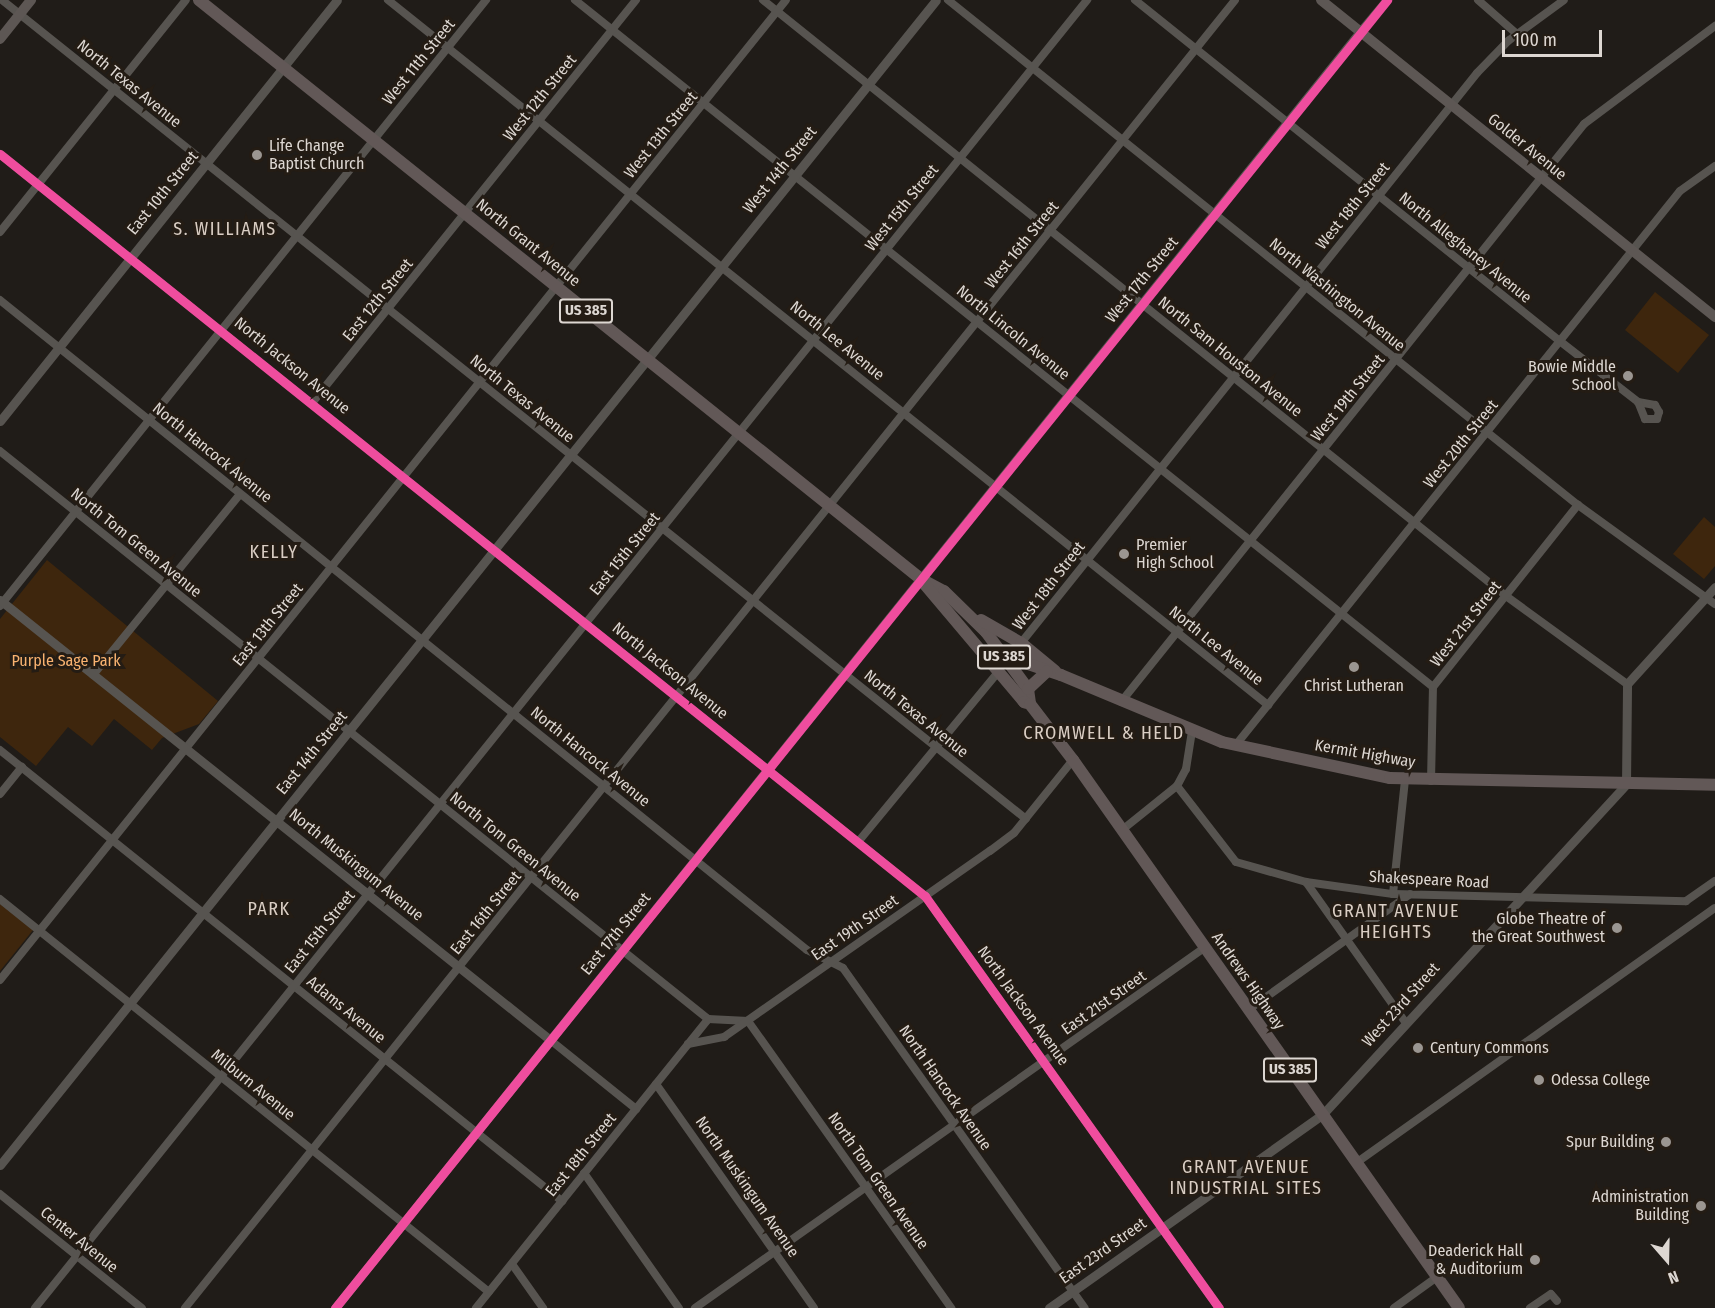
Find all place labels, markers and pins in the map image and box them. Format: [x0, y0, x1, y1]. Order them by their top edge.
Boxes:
place label: Life Change Baptist Church [269, 136, 364, 174]
marker: Life Change Baptist Church [250, 148, 264, 162]
place label: Bowie Middle School [1528, 357, 1616, 395]
marker: Bowie Middle School [1621, 369, 1635, 383]
place label: Premier High School [1136, 535, 1214, 573]
marker: Premier High School [1117, 547, 1131, 561]
marker: Christ Lutheran [1347, 660, 1361, 674]
place label: Christ Lutheran [1304, 676, 1404, 696]
place label: Globe Theatre of the Great Southwest [1472, 909, 1605, 947]
marker: Globe Theatre of the Great Southwest [1610, 921, 1624, 935]
place label: Century Commons [1430, 1038, 1549, 1058]
marker: Century Commons [1411, 1041, 1425, 1055]
place label: Odessa College [1551, 1070, 1650, 1090]
marker: Odessa College [1532, 1073, 1546, 1087]
place label: Spur Building [1566, 1132, 1654, 1152]
marker: Spur Building [1659, 1135, 1673, 1149]
place label: Administration Building [1592, 1187, 1689, 1225]
marker: Administration Building [1694, 1199, 1708, 1213]
place label: Deaderick Hall & Auditorium [1428, 1241, 1523, 1279]
marker: Deaderick Hall & Auditorium [1528, 1253, 1542, 1267]

